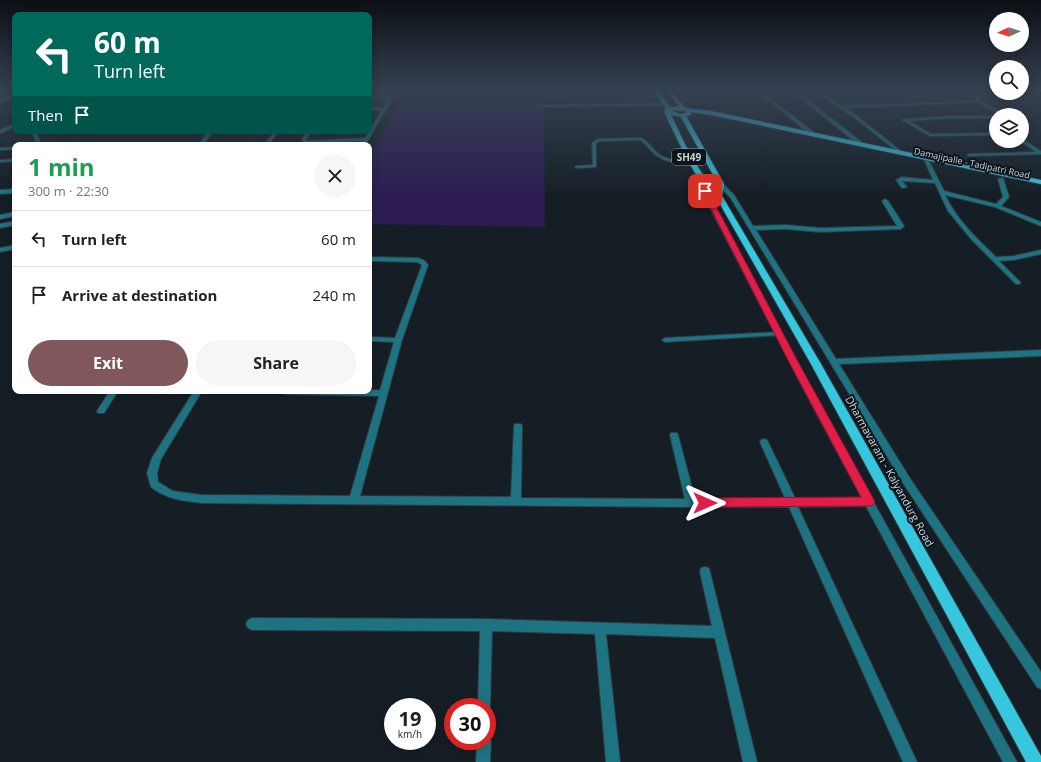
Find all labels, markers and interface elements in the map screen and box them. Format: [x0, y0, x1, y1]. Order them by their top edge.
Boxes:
north arrow [989, 12, 1029, 52]
map controls [989, 12, 1029, 148]
text: 60 m [94, 23, 161, 61]
icon: left [28, 28, 80, 80]
text: Turn left [94, 59, 165, 83]
button: search [989, 60, 1029, 100]
icon: arrive [71, 104, 93, 126]
text: Then [28, 105, 63, 125]
button: layers [989, 108, 1029, 148]
street label: Damajipalle - Tadipatri Road [913, 144, 1031, 182]
road number: SH49 [672, 149, 706, 165]
text: 1 min [28, 150, 95, 183]
button: close [314, 155, 356, 197]
pin [688, 174, 722, 208]
icon: arrive [694, 180, 716, 202]
text: 300 m · 22:30 [28, 182, 109, 200]
icon: left [28, 228, 50, 250]
text: Turn left [62, 229, 127, 249]
text: 60 m [321, 229, 356, 249]
icon: arrive [28, 284, 50, 306]
text: Arrive at destination [62, 285, 217, 305]
text: 240 m [312, 285, 356, 305]
button: Exit [28, 340, 188, 386]
button: Share [196, 340, 356, 386]
street label: Dharmavaram - Kalyandurg Road [842, 393, 938, 549]
position arrow [684, 482, 726, 524]
speed limit sign: 30 [444, 698, 496, 750]
text: 19 [399, 705, 421, 732]
text: km/h [398, 727, 422, 741]

